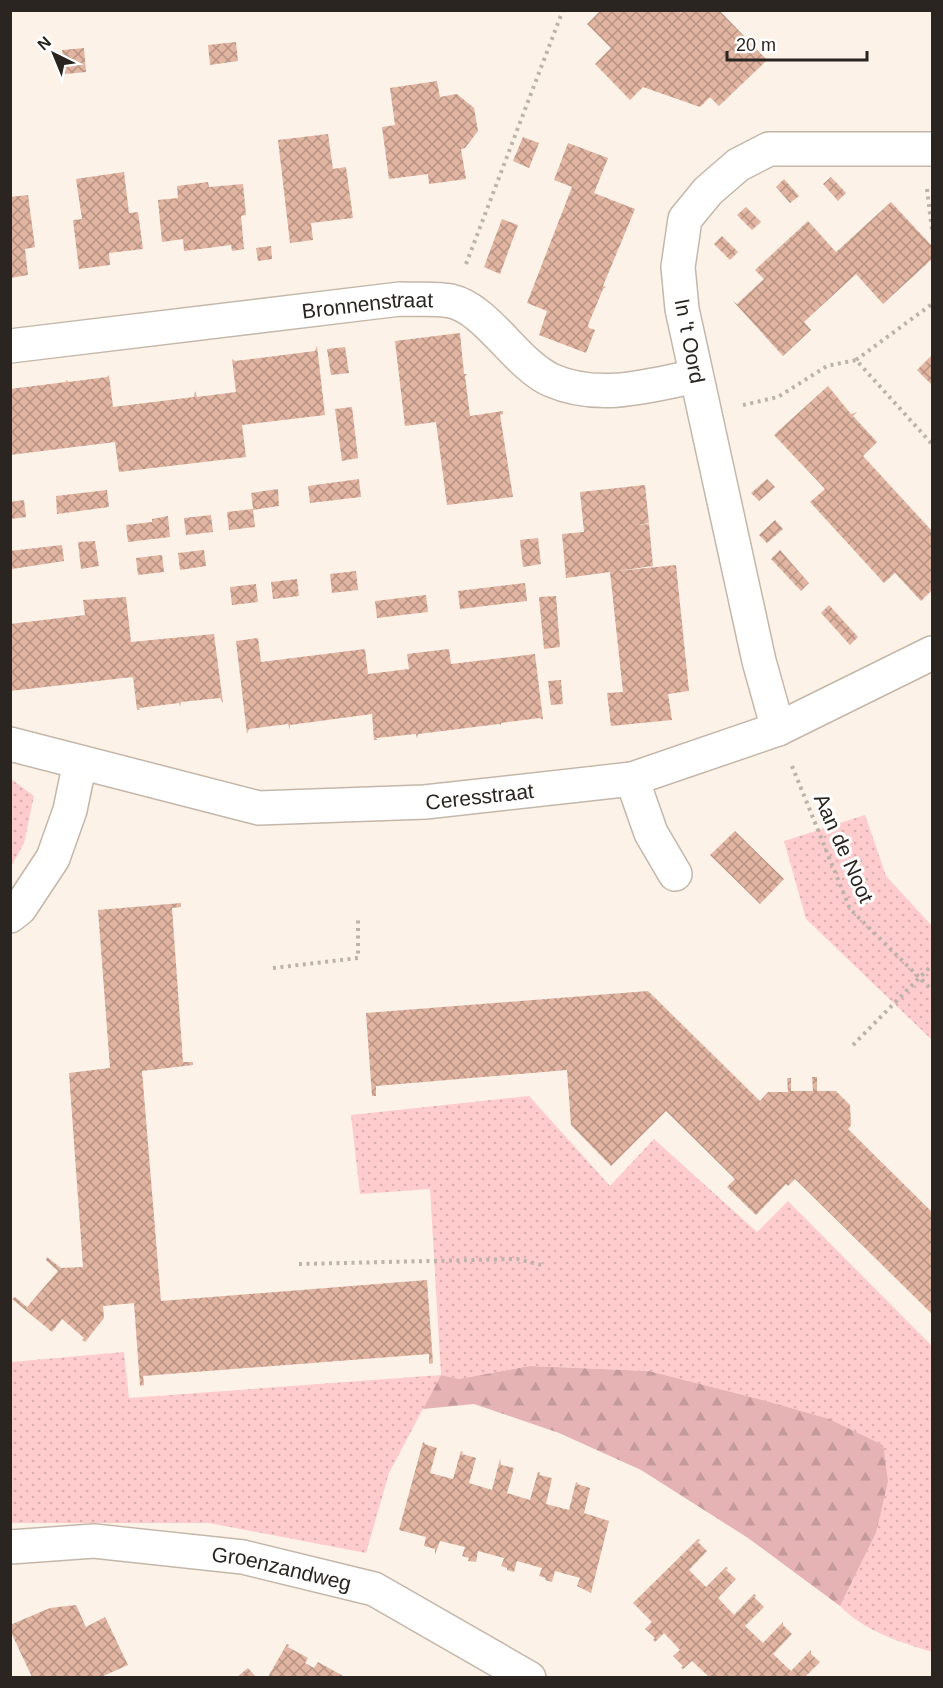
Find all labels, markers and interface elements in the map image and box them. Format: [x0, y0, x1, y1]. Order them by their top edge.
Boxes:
north arrow [24, 24, 84, 84]
scale bar [727, 24, 866, 62]
text: N [34, 33, 54, 54]
text: 20 m [736, 35, 776, 55]
street label: Bronnenstraat [301, 287, 434, 322]
street label: In 't Oord [671, 297, 709, 385]
street label: Ceresstraat [424, 779, 535, 813]
street label: Aan de Noot [810, 790, 878, 906]
street label: Groenzandweg [211, 1542, 354, 1595]

